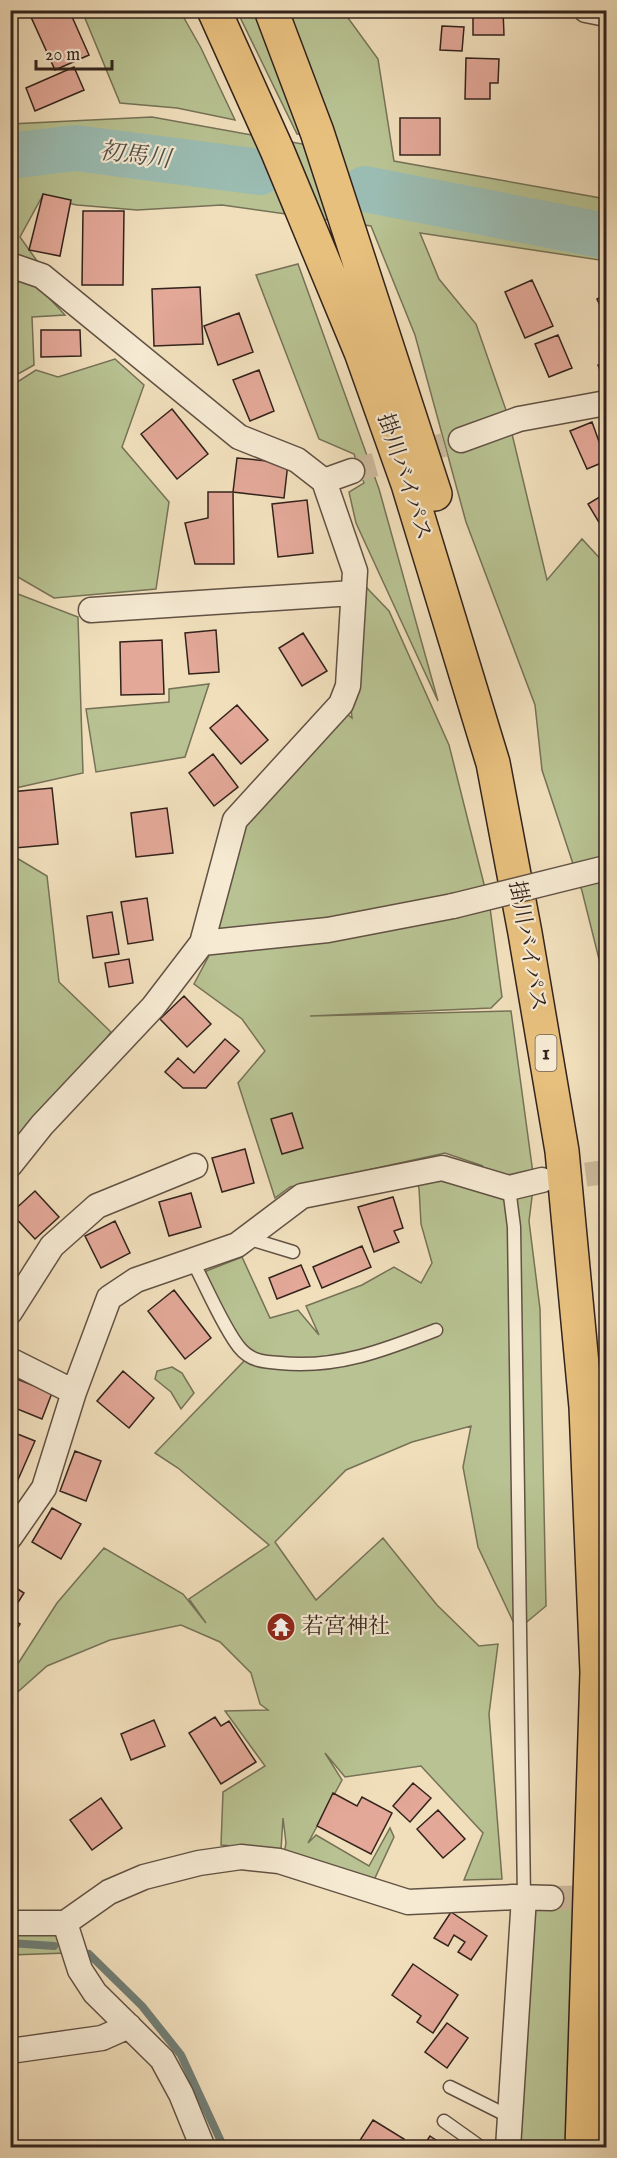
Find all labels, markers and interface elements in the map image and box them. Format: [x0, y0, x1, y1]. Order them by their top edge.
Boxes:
scale bar [36, 33, 112, 71]
text: 20 m [45, 44, 80, 67]
water label: 初馬川 [97, 136, 176, 176]
street label: 掛川バイパス [370, 410, 438, 544]
street label: 掛川バイパス [502, 879, 552, 1013]
road number: 1 [536, 1035, 556, 1071]
temple icon: 若宮神社 [265, 1611, 297, 1643]
place label: 若宮神社 [302, 1613, 390, 1641]

